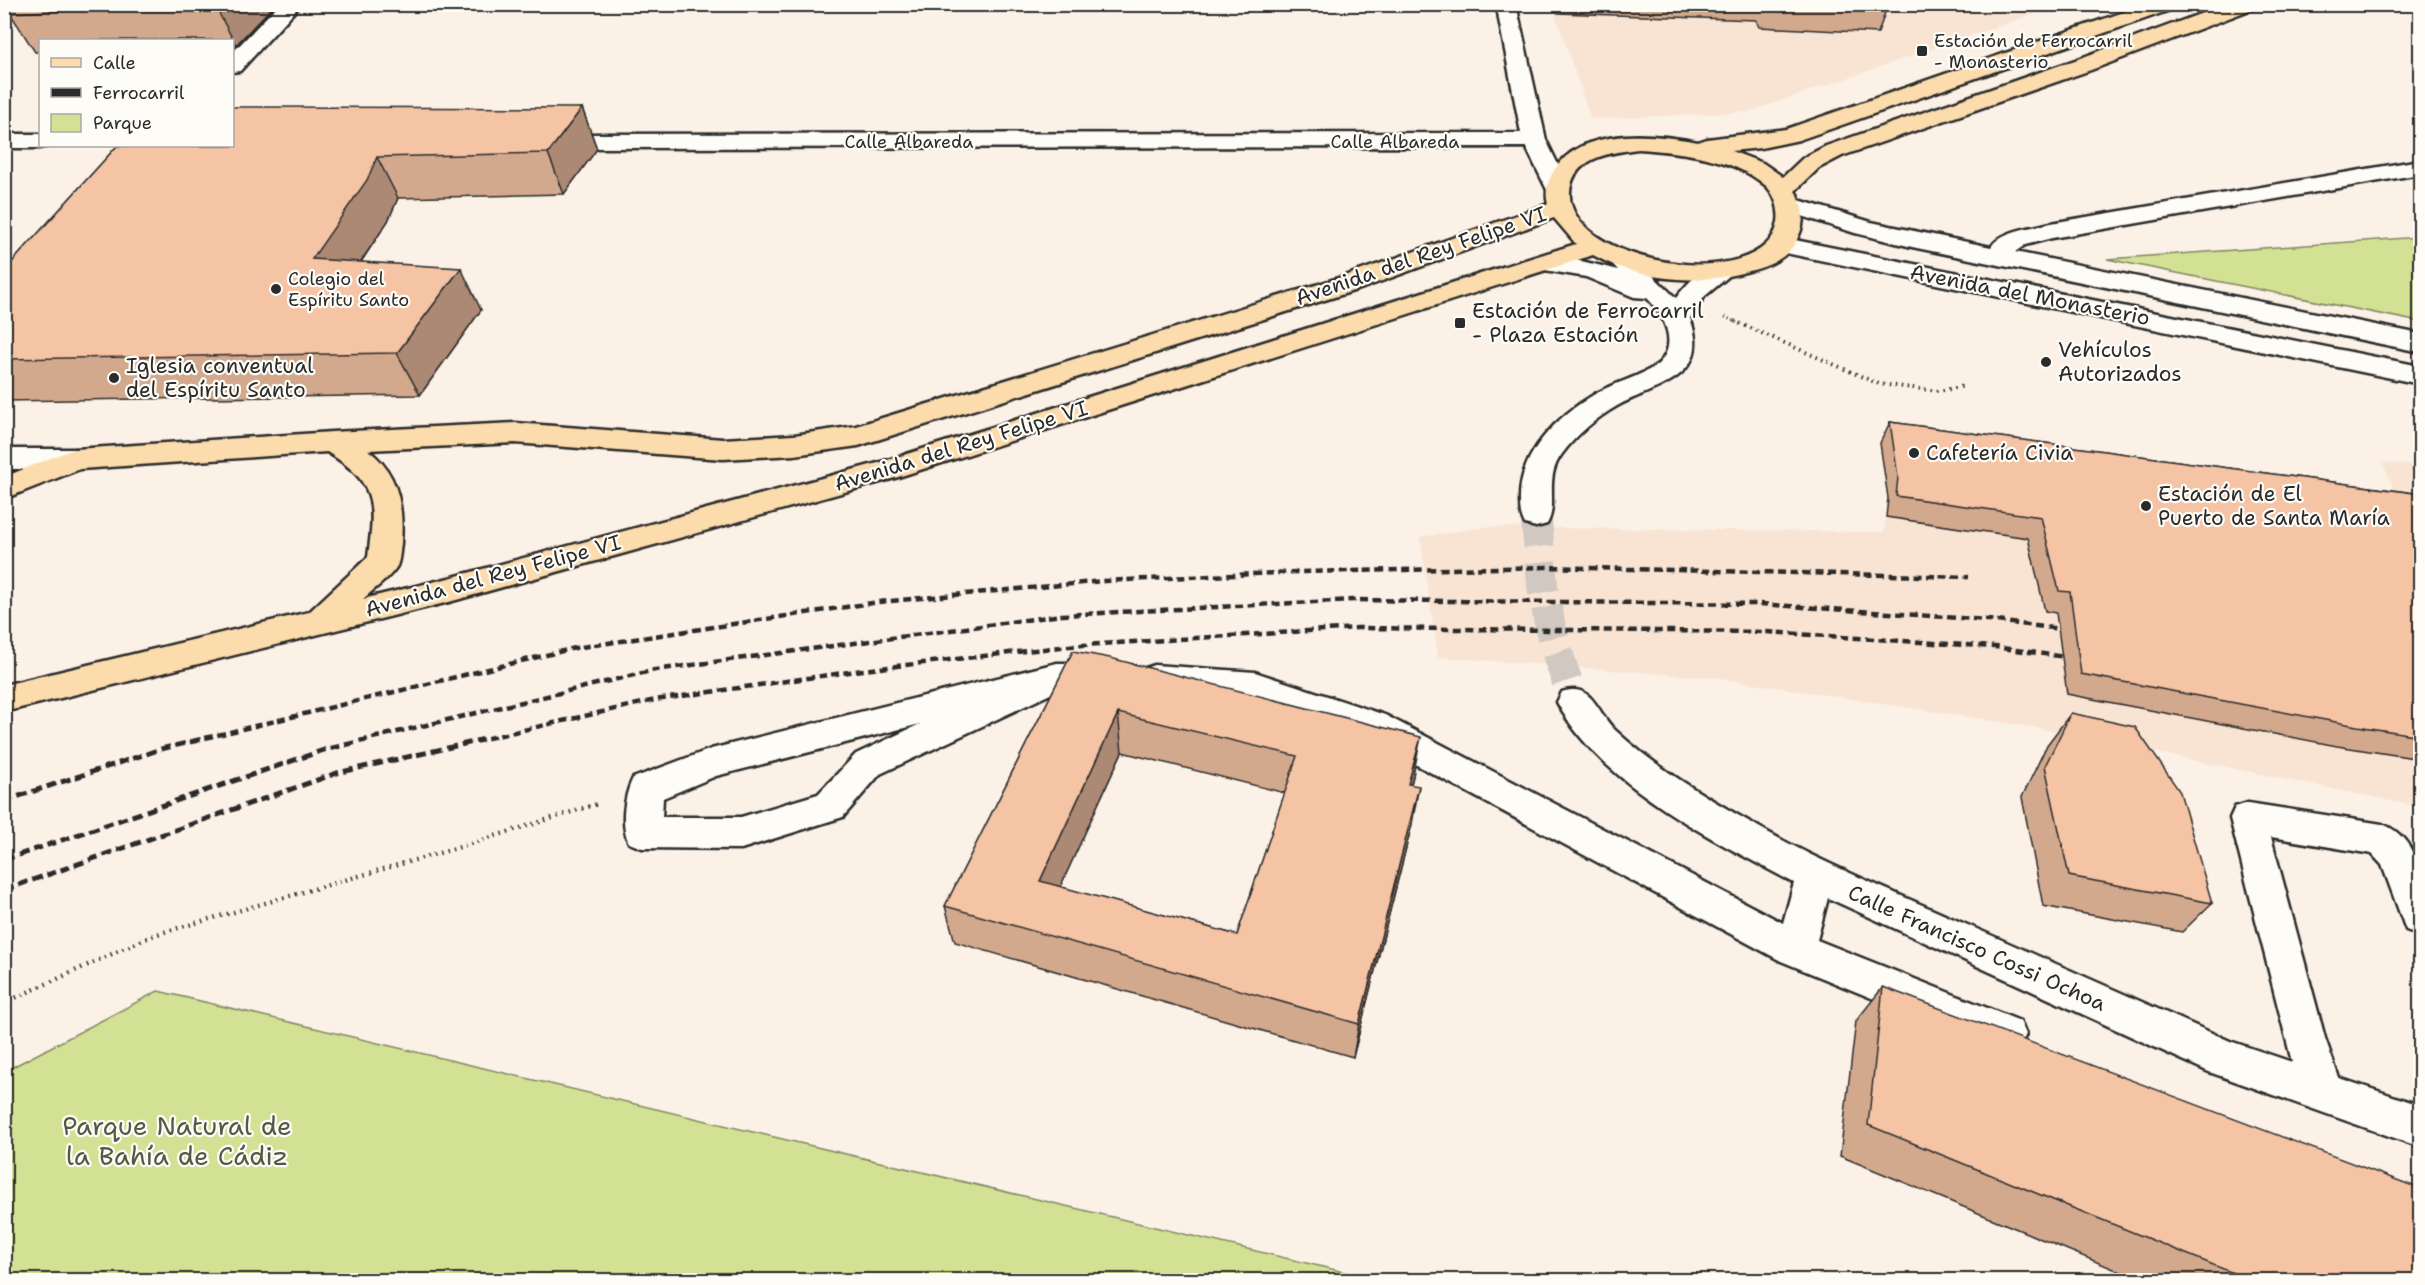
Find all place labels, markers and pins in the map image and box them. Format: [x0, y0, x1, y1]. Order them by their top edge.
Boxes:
place label: Estación de Ferrocarril - Monasterio [1934, 29, 2133, 74]
marker: Estación de Ferrocarril - Monasterio [1915, 44, 1929, 58]
place label: Colegio del Espíritu Santo [288, 267, 409, 312]
marker: Colegio del Espíritu Santo [269, 282, 283, 296]
place label: Estación de Ferrocarril - Plaza Estación [1472, 297, 1704, 349]
marker: Estación de Ferrocarril - Plaza Estación [1453, 316, 1467, 330]
place label: Vehículos Autorizados [2058, 336, 2182, 388]
place label: Iglesia conventual del Espíritu Santo [126, 352, 314, 404]
marker: Vehículos Autorizados [2039, 355, 2053, 369]
marker: Iglesia conventual del Espíritu Santo [107, 371, 121, 385]
place label: Cafetería Civia [1926, 439, 2073, 467]
marker: Cafetería Civia [1907, 446, 1921, 460]
place label: Estación de El Puerto de Santa María [2158, 480, 2390, 532]
marker: Estación de El Puerto de Santa María [2139, 499, 2153, 513]

